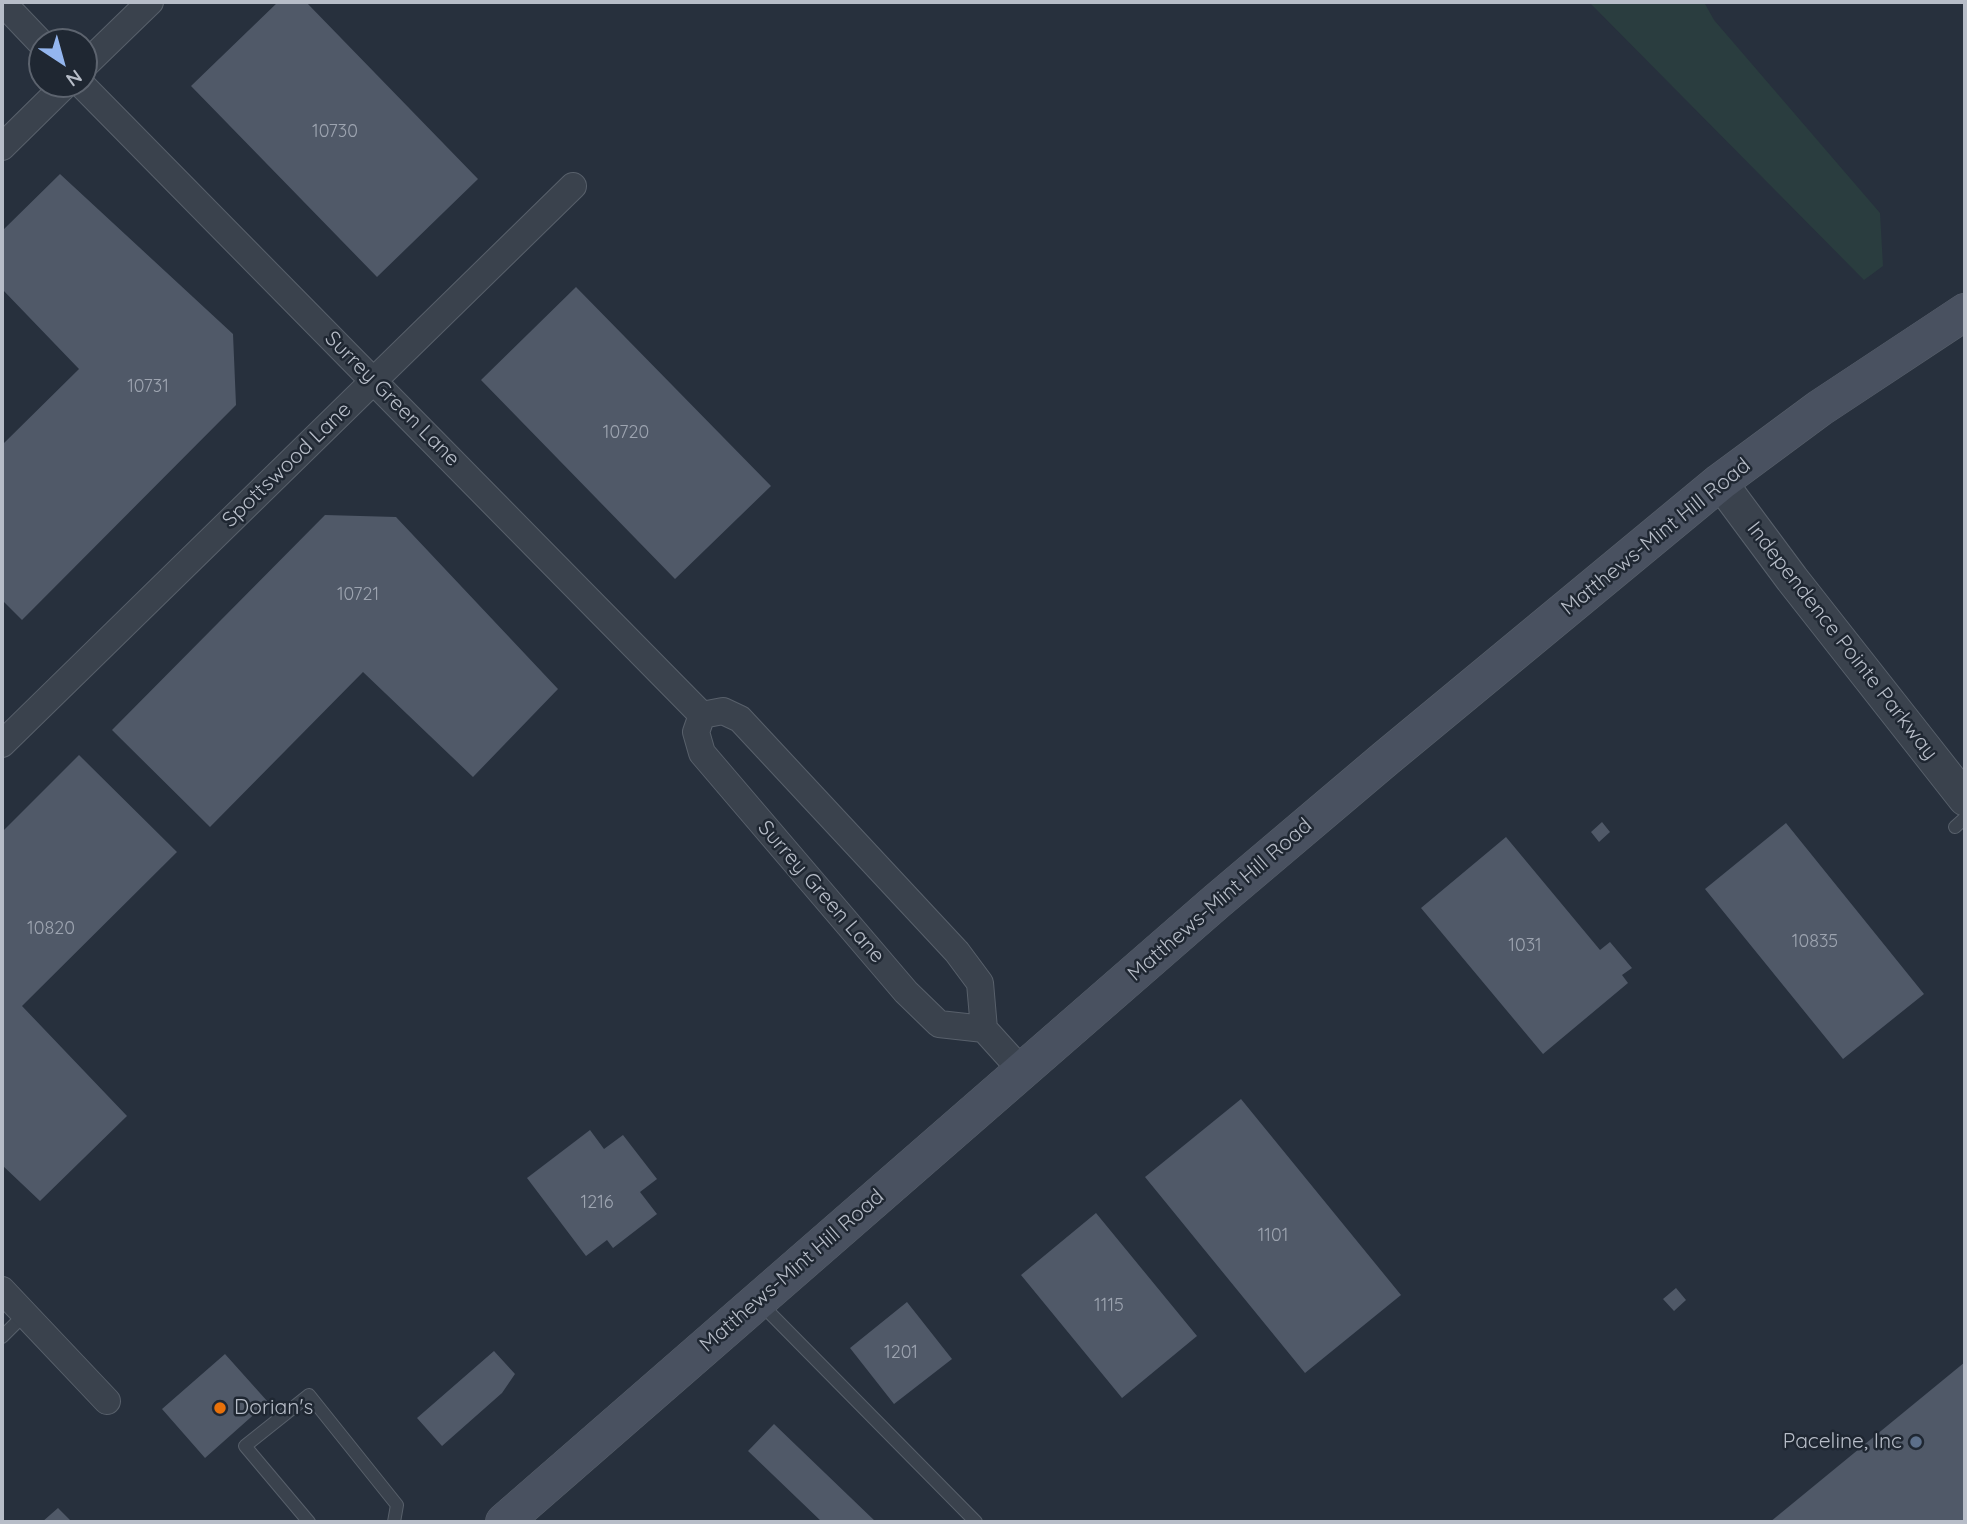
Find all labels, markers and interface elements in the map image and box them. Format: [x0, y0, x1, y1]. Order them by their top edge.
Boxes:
north arrow [28, 28, 98, 98]
text: N [61, 65, 87, 92]
house number: 10730 [312, 121, 358, 143]
street label: Surrey Green Lane [319, 326, 465, 472]
house number: 10731 [127, 376, 169, 398]
street label: Spottswood Lane [217, 397, 357, 533]
house number: 10720 [603, 422, 649, 444]
street label: Matthews-Mint Hill Road [1556, 453, 1756, 621]
street label: Independence Pointe Parkway [1741, 517, 1943, 765]
house number: 10721 [337, 584, 379, 606]
street label: Matthews-Mint Hill Road [1123, 813, 1317, 987]
street label: Surrey Green Lane [752, 816, 890, 968]
house number: 10820 [27, 918, 75, 940]
house number: 10835 [1792, 931, 1838, 953]
house number: 1031 [1508, 935, 1542, 957]
street label: Matthews-Mint Hill Road [695, 1184, 889, 1358]
house number: 1216 [581, 1192, 613, 1214]
house number: 1101 [1258, 1225, 1288, 1247]
house number: 1115 [1094, 1295, 1124, 1317]
house number: 1201 [884, 1342, 918, 1364]
place label: Dorian's [234, 1395, 313, 1421]
marker: Dorian's [212, 1400, 228, 1416]
place label: Paceline, Inc [1783, 1429, 1902, 1455]
marker: Paceline, Inc [1908, 1434, 1924, 1450]

